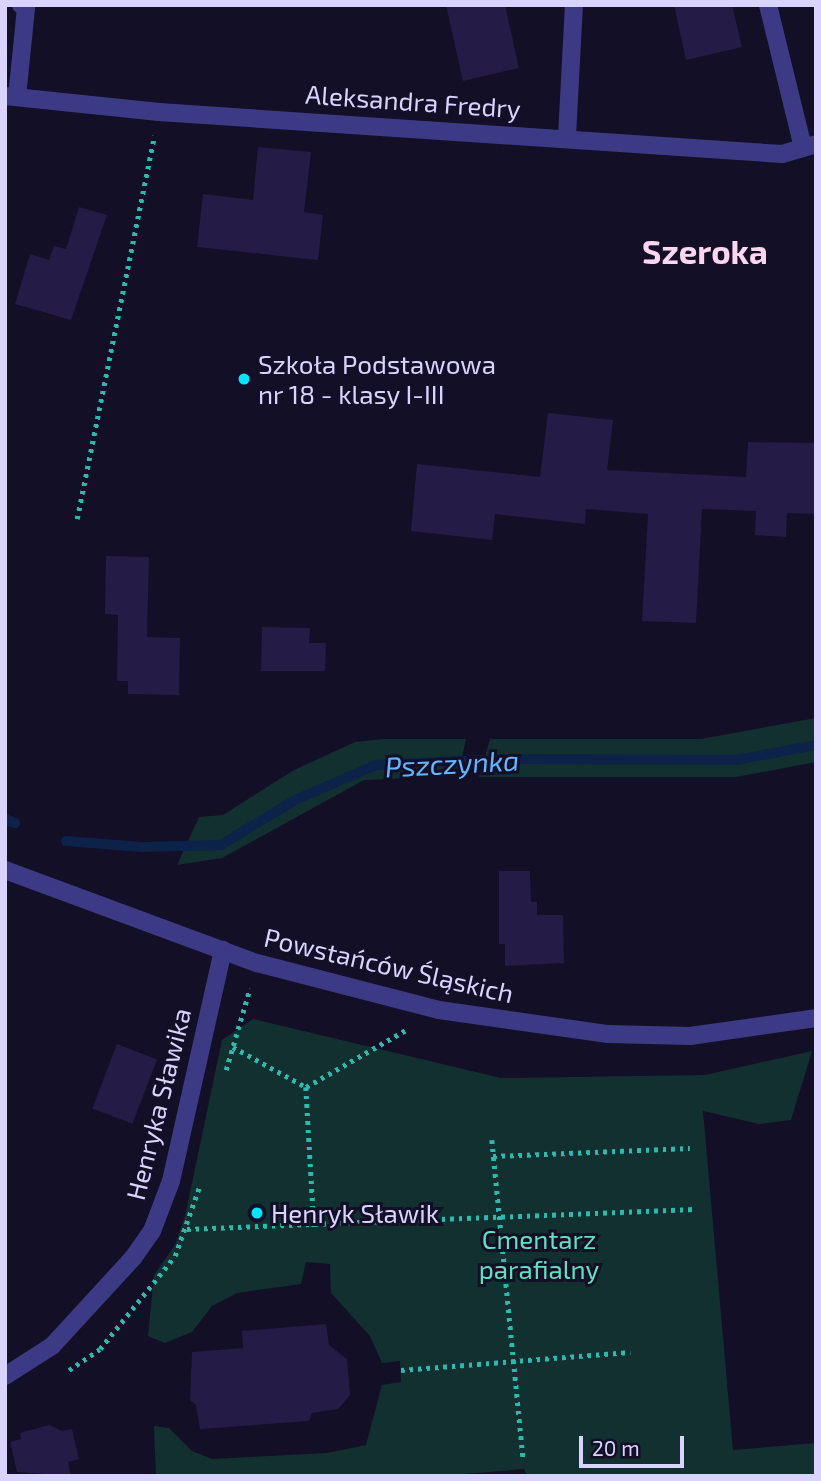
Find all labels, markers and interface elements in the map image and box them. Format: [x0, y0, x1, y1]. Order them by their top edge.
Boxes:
street label: Aleksandra Fredry [304, 78, 522, 124]
district label: Szeroka [642, 232, 768, 272]
place label: Szkoła Podstawowa nr 18 - klasy I-III [258, 348, 496, 410]
marker: Szkoła Podstawowa nr 18 - klasy I-III [236, 371, 252, 387]
water label: Pszczynka [384, 743, 520, 783]
street label: Powstańców Śląskich [261, 921, 517, 1009]
street label: Henryka Sławika [119, 1005, 197, 1203]
place label: Henryk Sławik [271, 1197, 439, 1229]
marker: Henryk Sławik [249, 1205, 265, 1221]
park label: Cmentarz parafialny [479, 1223, 599, 1284]
scale bar [583, 1422, 688, 1466]
text: 20 m [592, 1435, 640, 1460]

